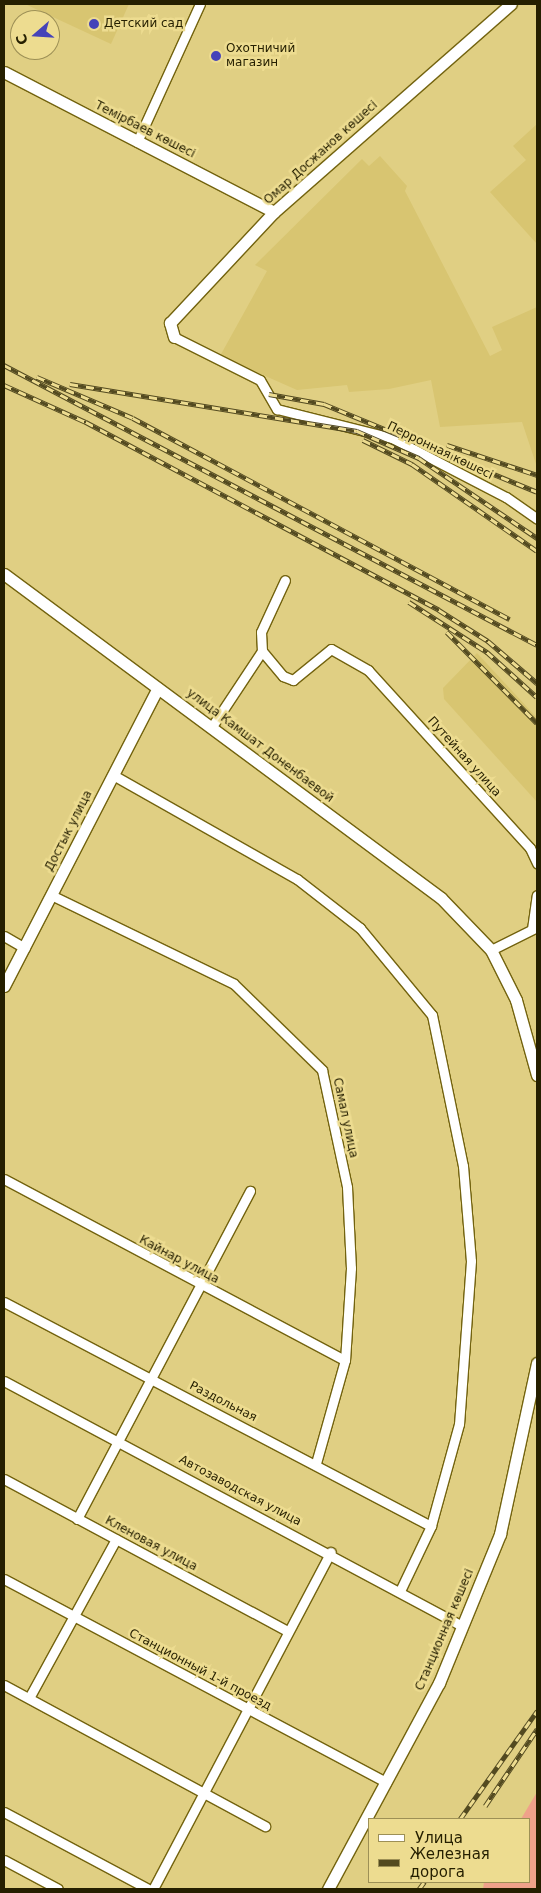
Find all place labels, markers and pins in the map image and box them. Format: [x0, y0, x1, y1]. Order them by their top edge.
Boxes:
place label: Детский сад [104, 17, 183, 31]
marker: Детский сад [88, 18, 100, 30]
place label: Охотничий магазин [226, 42, 295, 70]
marker: Охотничий магазин [210, 50, 222, 62]

